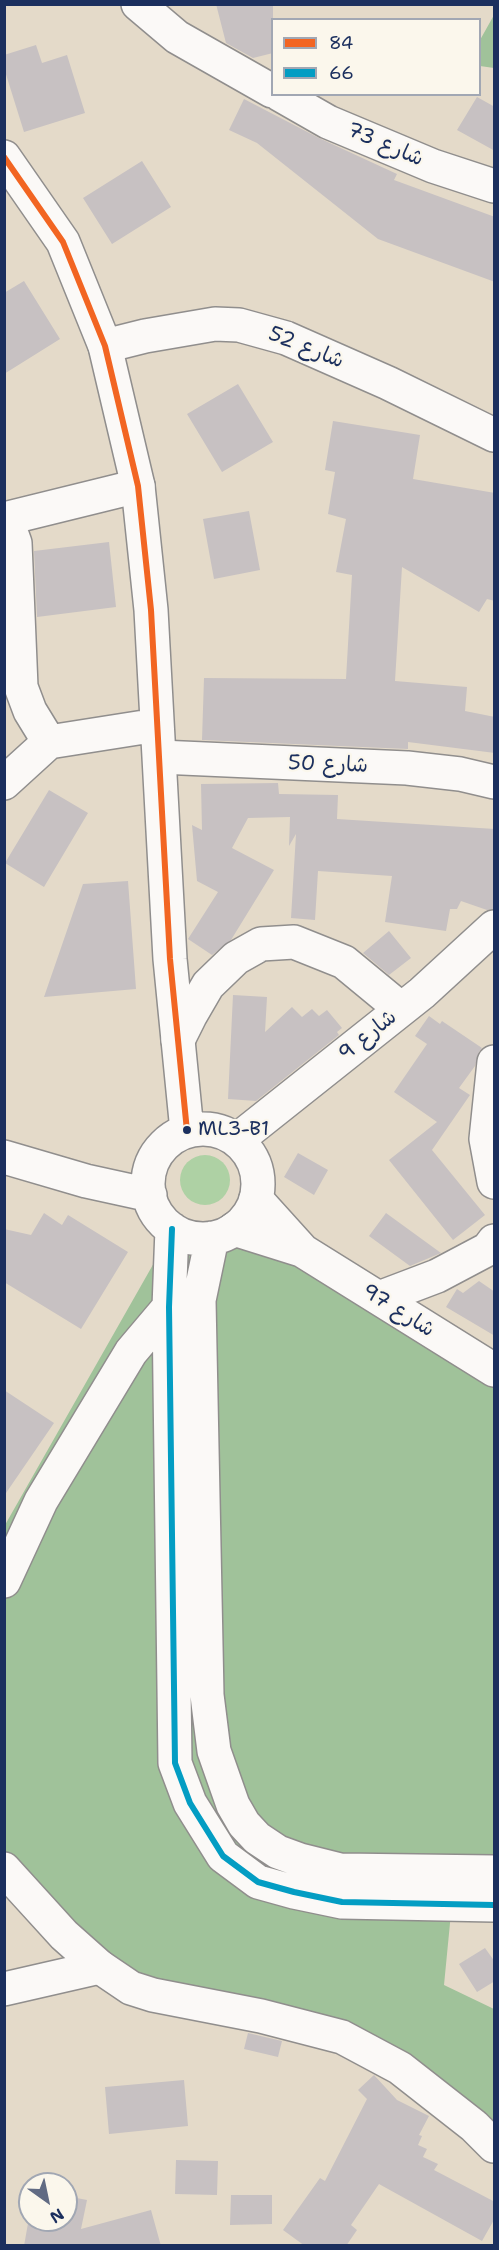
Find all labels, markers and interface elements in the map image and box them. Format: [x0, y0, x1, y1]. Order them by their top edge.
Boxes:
legend [271, 18, 481, 96]
text: 84 [329, 31, 353, 55]
text: 66 [329, 61, 354, 85]
street label: شارع 73 [343, 118, 427, 172]
street label: شارع 52 [265, 322, 347, 374]
street label: شارع 50 [288, 751, 368, 779]
street label: شارع 9 [334, 1005, 402, 1067]
place label: ML3-B1 [198, 1118, 269, 1142]
marker: ML3-B1 [181, 1124, 193, 1136]
street label: شارع 97 [357, 1279, 439, 1343]
north arrow [18, 2172, 78, 2232]
text: N [46, 2204, 68, 2228]

